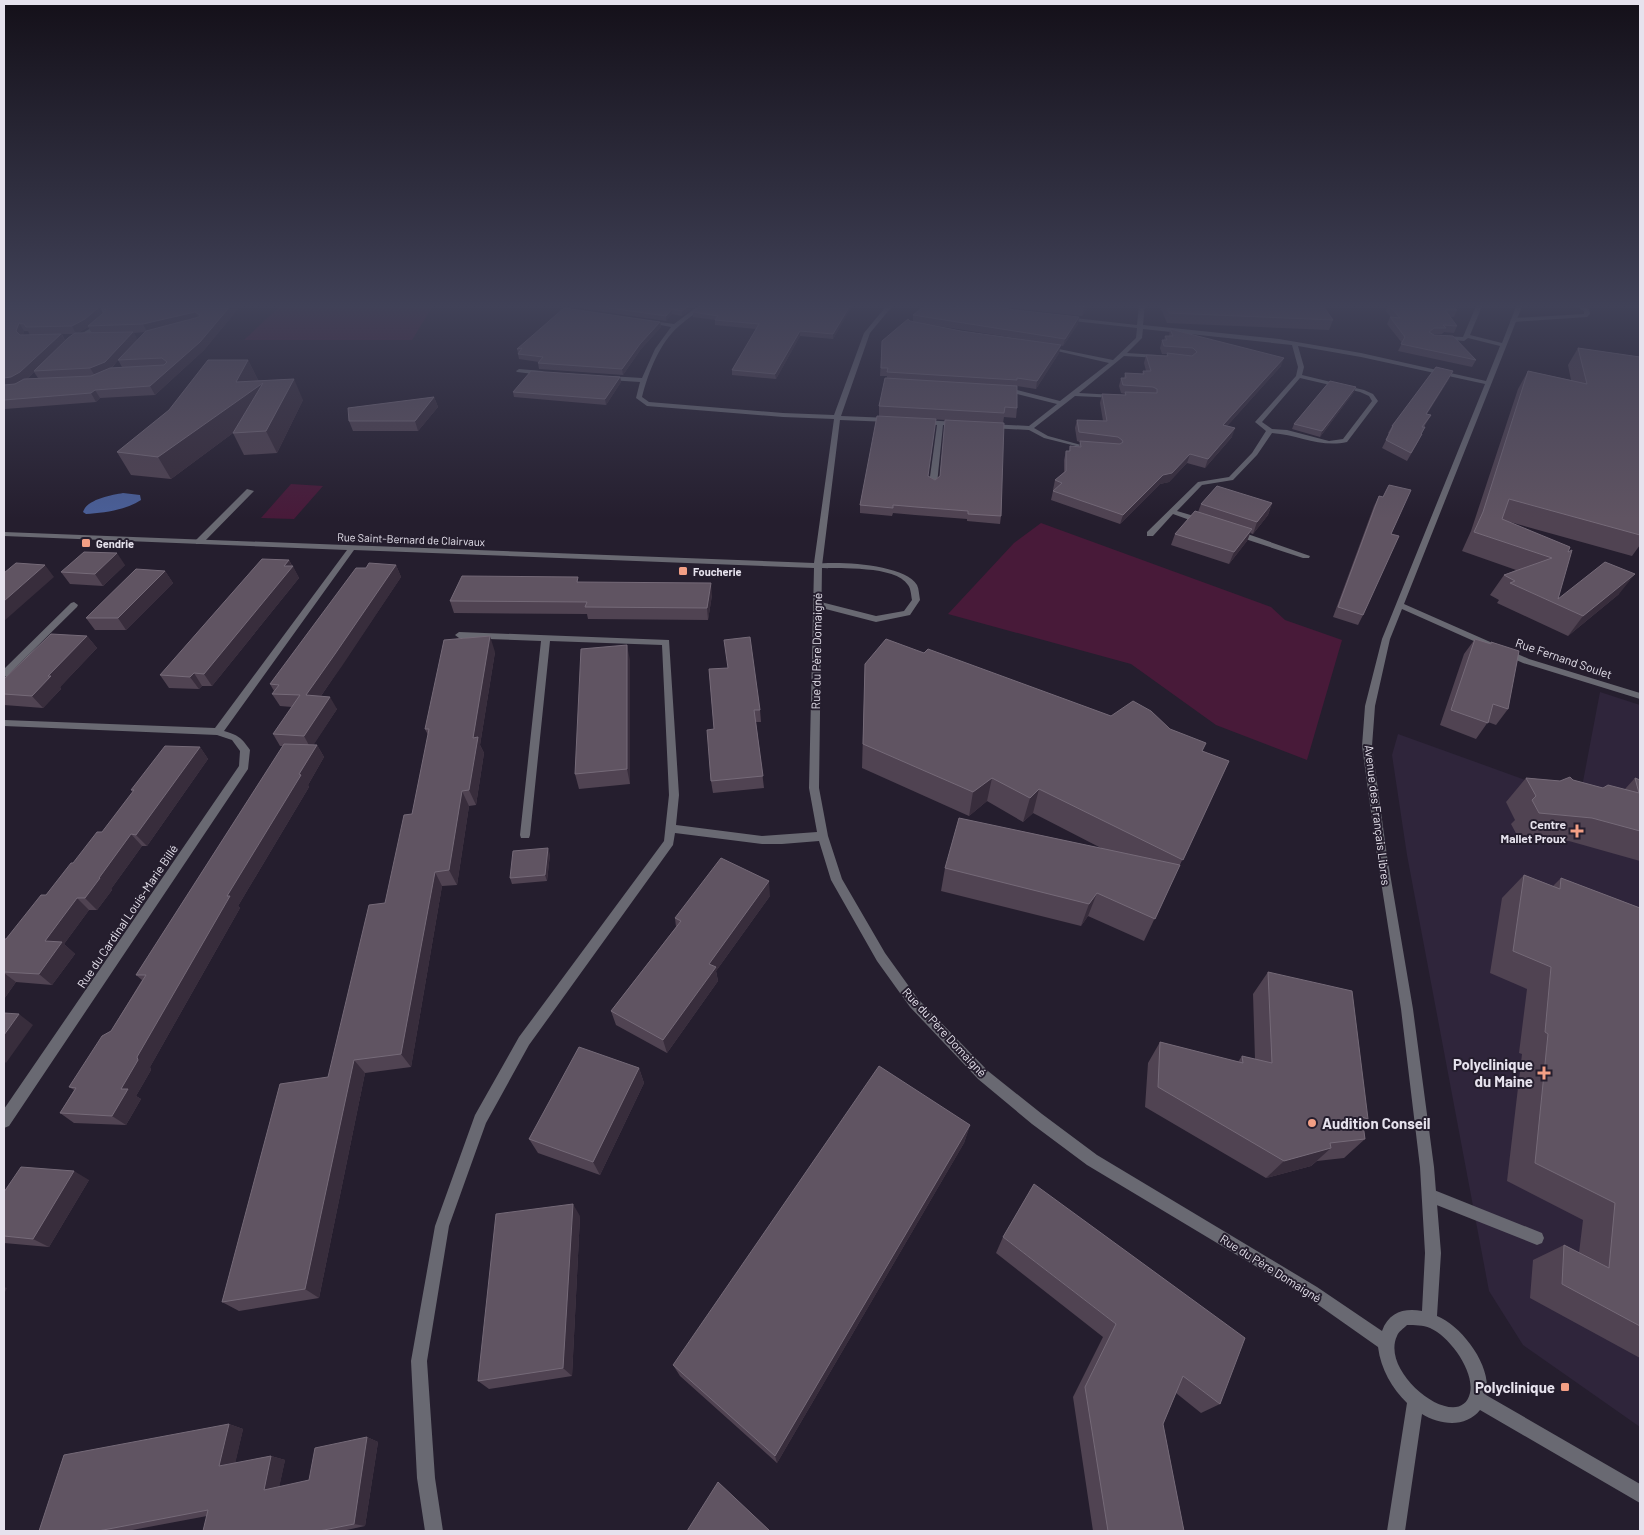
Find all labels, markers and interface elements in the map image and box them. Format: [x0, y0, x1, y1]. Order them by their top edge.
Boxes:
street label: Rue Saint-Bernard de Clairvaux [337, 530, 485, 548]
marker: Gendrie [80, 537, 92, 549]
place label: Gendrie [96, 537, 134, 550]
marker: Foucherie [677, 565, 689, 577]
place label: Foucherie [693, 565, 742, 578]
street label: Rue du Père Domaigné [808, 593, 824, 709]
street label: Rue Fernand Soulet [1514, 635, 1614, 681]
street label: Avenue des Français Libres [1362, 744, 1394, 886]
place label: Centre Mallet Proux [1501, 817, 1567, 845]
marker: Centre Mallet Proux [1570, 824, 1584, 838]
street label: Rue du Cardinal Louis-Marie Billé [74, 842, 180, 990]
street label: Rue du Père Domaigné [900, 985, 990, 1079]
place label: Polyclinique du Maine [1453, 1055, 1533, 1090]
marker: Polyclinique du Maine [1537, 1066, 1551, 1080]
place label: Audition Conseil [1322, 1114, 1431, 1132]
marker: Audition Conseil [1306, 1117, 1318, 1129]
street label: Rue du Père Domaigné [1218, 1231, 1324, 1305]
place label: Polyclinique [1475, 1378, 1555, 1396]
marker: Polyclinique [1559, 1381, 1571, 1393]

